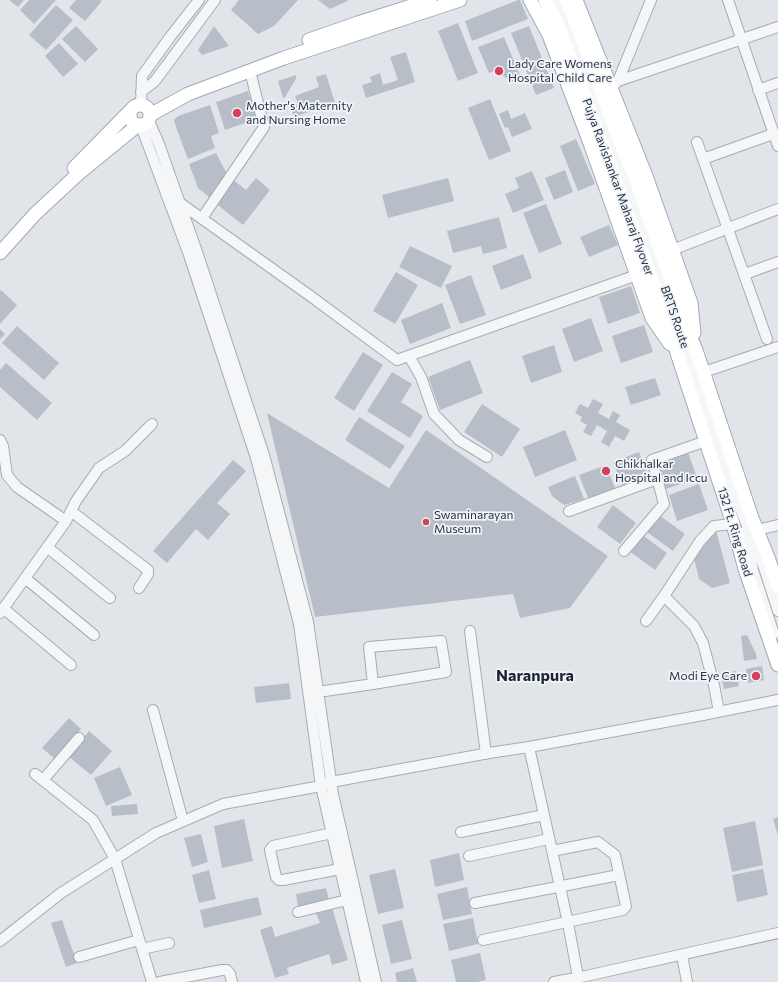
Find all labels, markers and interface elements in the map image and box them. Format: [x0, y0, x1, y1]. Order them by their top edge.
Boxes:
place label: Lady Care Womens Hospital Child Care [508, 57, 612, 85]
marker: Lady Care Womens Hospital Child Care [493, 65, 505, 77]
street label: Pujya Ravishankar Maharaj Flyover [579, 96, 657, 278]
place label: Mother's Maternity and Nursing Home [246, 99, 352, 127]
marker: Mother's Maternity and Nursing Home [231, 107, 243, 119]
street label: BRTS Route [658, 284, 692, 350]
place label: Chikhalkar Hospital and Iccu [615, 457, 708, 485]
marker: Chikhalkar Hospital and Iccu [600, 465, 612, 477]
street label: 132 Ft. Ring Road [715, 486, 755, 578]
place label: Swaminarayan Museum [434, 508, 513, 536]
marker: Swaminarayan Museum [421, 517, 431, 527]
district label: Naranpura [496, 666, 574, 686]
place label: Modi Eye Care [669, 669, 747, 683]
marker: Modi Eye Care [750, 670, 762, 682]

